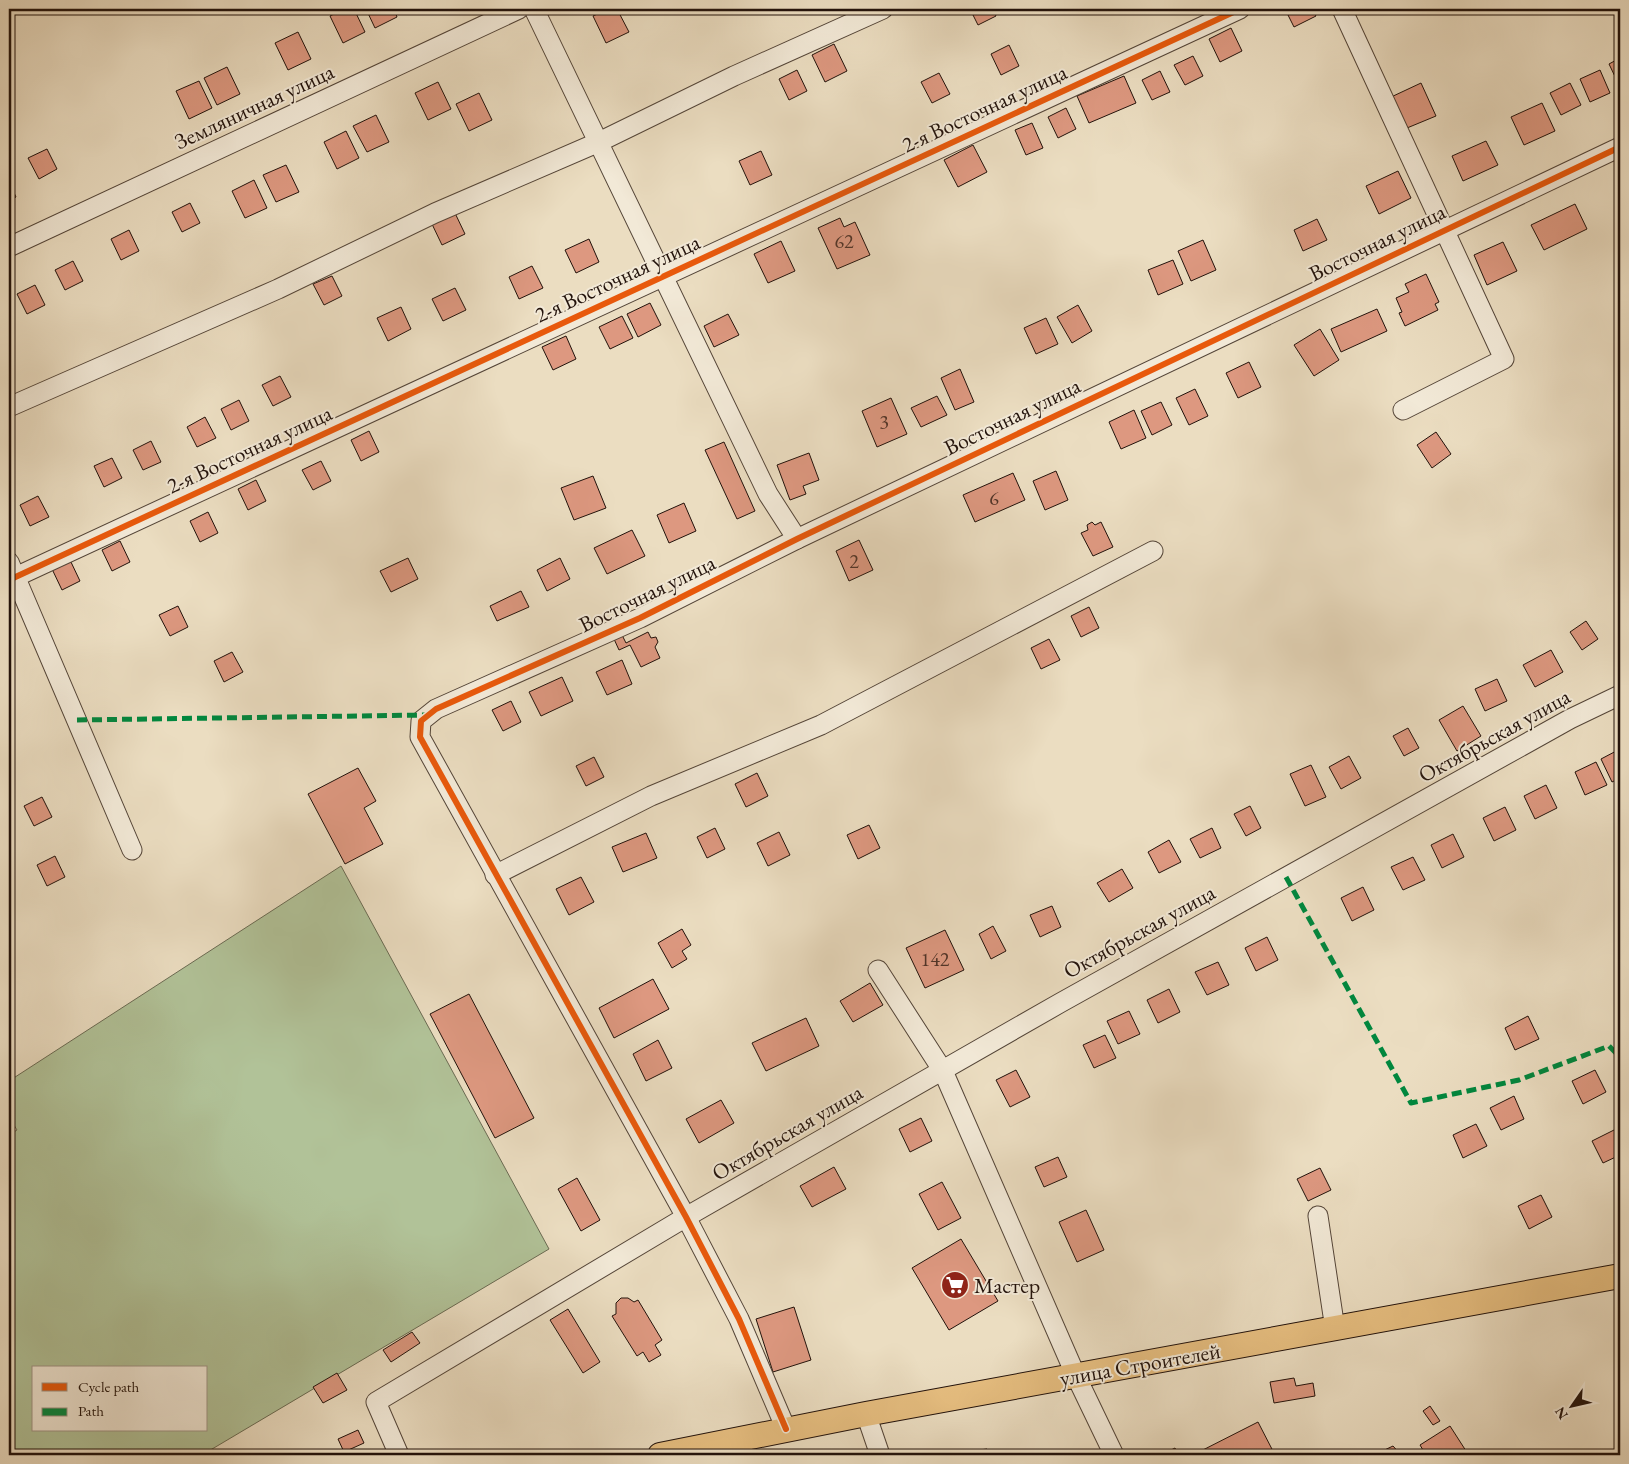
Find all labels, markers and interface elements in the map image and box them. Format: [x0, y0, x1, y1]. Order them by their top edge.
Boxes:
street label: Земляничная улица [170, 57, 339, 156]
street label: 2-я Восточная улица [897, 57, 1072, 159]
street label: Восточная улица [1304, 197, 1450, 288]
street label: 2-я Восточная улица [530, 227, 705, 329]
house number: 62 [834, 228, 854, 254]
street label: Восточная улица [939, 371, 1085, 462]
street label: 2-я Восточная улица [162, 398, 337, 500]
house number: 3 [879, 409, 889, 435]
house number: 6 [989, 485, 999, 511]
street label: Восточная улица [574, 548, 720, 639]
house number: 2 [849, 548, 859, 574]
street label: Октябрьская улица [1413, 682, 1576, 789]
street label: Октябрьская улица [1058, 878, 1221, 985]
house number: 142 [921, 946, 950, 972]
street label: Октябрьская улица [707, 1077, 868, 1187]
supermarket icon: Мастер [940, 1270, 970, 1300]
place label: Мастер [974, 1271, 1040, 1300]
street label: улица Строителей [1057, 1336, 1223, 1393]
legend [32, 1366, 208, 1432]
text: Cycle path [78, 1377, 140, 1396]
north arrow [1546, 1382, 1596, 1432]
text: Path [78, 1401, 104, 1420]
text: N [1550, 1403, 1572, 1423]

